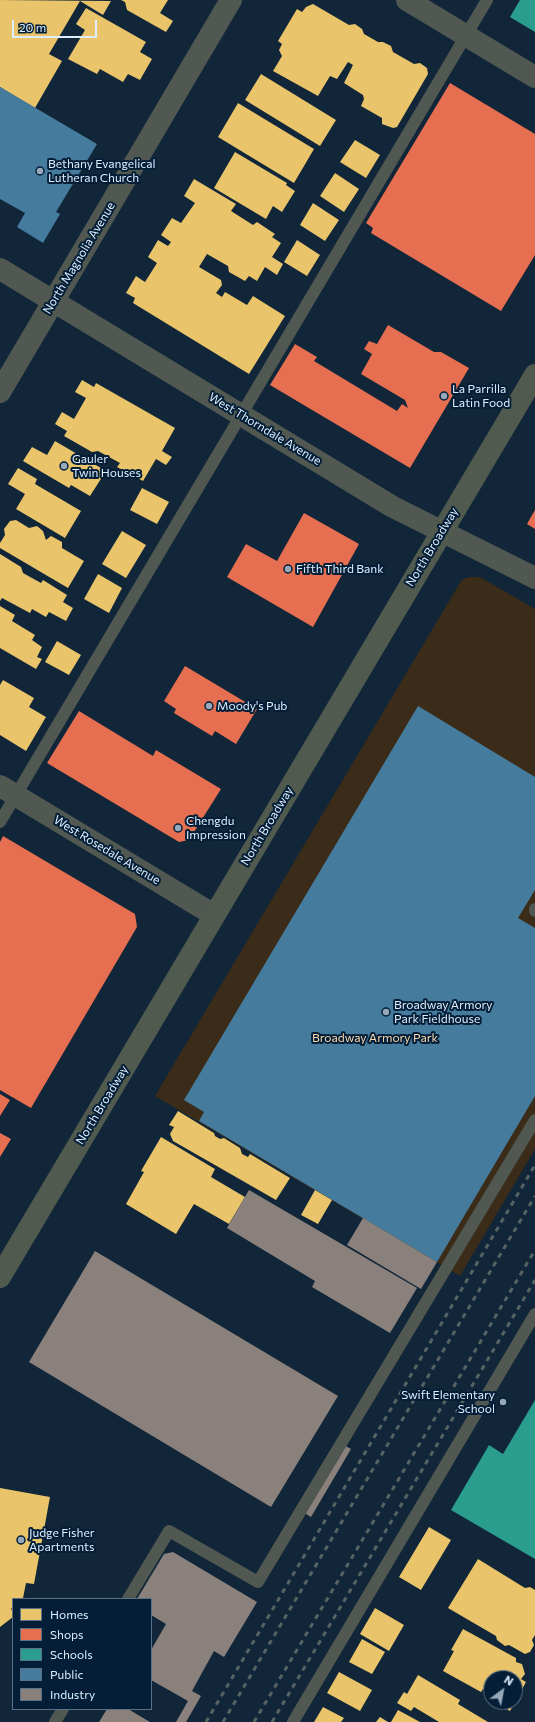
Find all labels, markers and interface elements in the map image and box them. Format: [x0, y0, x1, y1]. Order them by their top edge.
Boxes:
scale bar [14, 12, 99, 38]
text: 20 m [19, 20, 46, 34]
place label: Bethany Evangelical Lutheran Church [48, 157, 156, 185]
marker: Bethany Evangelical Lutheran Church [35, 166, 45, 176]
street label: North Magnolia Avenue [40, 199, 118, 317]
place label: La Parrilla Latin Food [452, 382, 510, 410]
street label: West Thorndale Avenue [206, 390, 324, 468]
marker: La Parrilla Latin Food [439, 391, 449, 401]
place label: Gauler Twin Houses [72, 452, 141, 480]
marker: Gauler Twin Houses [59, 461, 69, 471]
street label: North Broadway [403, 505, 461, 589]
place label: Fifth Third Bank [296, 562, 384, 576]
marker: Fifth Third Bank [283, 564, 293, 574]
place label: Moody's Pub [217, 699, 287, 713]
marker: Moody's Pub [204, 701, 214, 711]
street label: North Broadway [238, 784, 296, 868]
street label: West Rosedale Avenue [51, 812, 163, 888]
place label: Chengdu Impression [186, 814, 246, 842]
marker: Chengdu Impression [173, 823, 183, 833]
place label: Broadway Armory Park Fieldhouse [394, 998, 493, 1026]
marker: Broadway Armory Park Fieldhouse [381, 1007, 391, 1017]
park label: Broadway Armory Park [312, 1031, 438, 1045]
street label: North Broadway [73, 1063, 131, 1147]
place label: Swift Elementary School [401, 1388, 495, 1416]
marker: Swift Elementary School [498, 1397, 508, 1407]
place label: Judge Fisher Apartments [29, 1526, 95, 1554]
marker: Judge Fisher Apartments [16, 1535, 26, 1545]
legend [12, 1598, 152, 1710]
text: Homes [50, 1607, 88, 1621]
text: Shops [50, 1627, 84, 1641]
text: Schools [50, 1647, 93, 1661]
text: Public [50, 1667, 83, 1681]
north arrow [483, 1670, 523, 1710]
text: N [502, 1673, 516, 1688]
text: Industry [50, 1687, 95, 1701]

